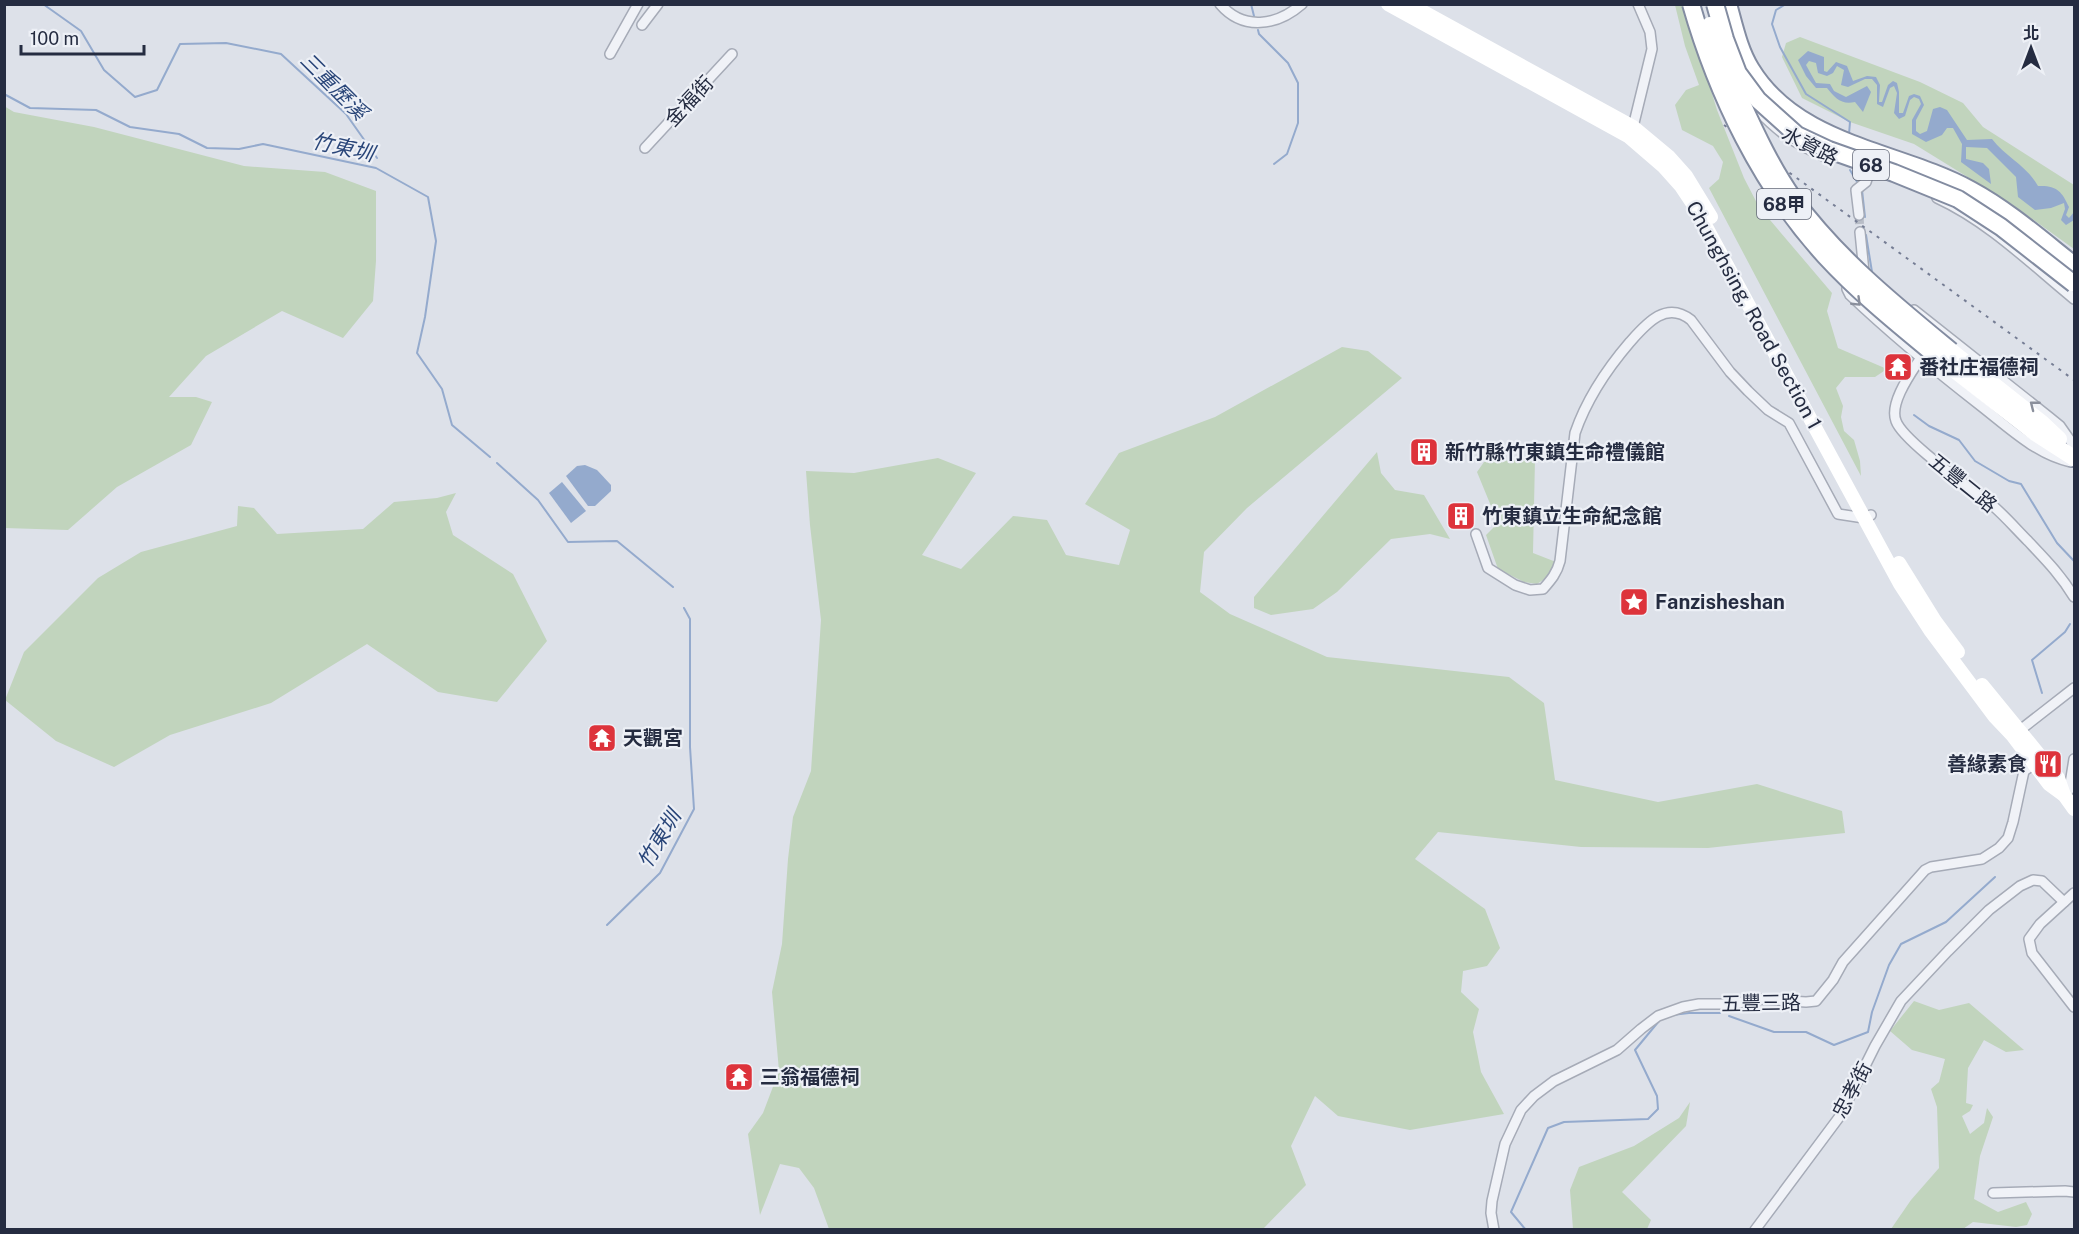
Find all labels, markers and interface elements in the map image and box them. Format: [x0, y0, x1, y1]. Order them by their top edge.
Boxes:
scale bar [21, 18, 144, 56]
north arrow [2001, 18, 2061, 78]
text: 北 [2023, 24, 2039, 43]
text: 100 m [30, 28, 79, 49]
water label: 三重歷溪 [295, 47, 375, 127]
street label: 金福街 [660, 71, 718, 131]
street label: 水資路 [1778, 122, 1842, 170]
water label: 竹東圳 [309, 128, 379, 167]
road number: 68 [1853, 150, 1889, 180]
road number: 68甲 [1757, 189, 1811, 219]
street label: Chunghsing, Road Section 1 [1681, 197, 1827, 433]
one-way arrow [1850, 295, 1861, 306]
temple icon: 番社庄福德祠 [1882, 351, 1914, 383]
place label: 番社庄福德祠 [1919, 355, 2039, 379]
one-way arrow [2030, 401, 2041, 412]
building icon: 新竹縣竹東鎮生命禮儀館 [1408, 436, 1440, 468]
place label: 新竹縣竹東鎮生命禮儀館 [1445, 440, 1665, 464]
street label: 五豐二路 [1924, 449, 2002, 517]
building icon: 竹東鎮立生命紀念館 [1445, 500, 1477, 532]
place label: 竹東鎮立生命紀念館 [1482, 504, 1662, 528]
place icon: Fanzisheshan [1618, 586, 1650, 618]
place label: Fanzisheshan [1655, 590, 1785, 614]
temple icon: 天觀宮 [586, 722, 618, 754]
place label: 天觀宮 [623, 726, 683, 750]
restaurant icon: 善緣素食 [2032, 748, 2064, 780]
place label: 善緣素食 [1947, 752, 2027, 776]
water label: 竹東圳 [632, 803, 687, 872]
street label: 五豐三路 [1721, 990, 1801, 1016]
street label: 忠孝街 [1827, 1058, 1877, 1122]
temple icon: 三翁福德祠 [723, 1061, 755, 1093]
place label: 三翁福德祠 [760, 1065, 860, 1089]

